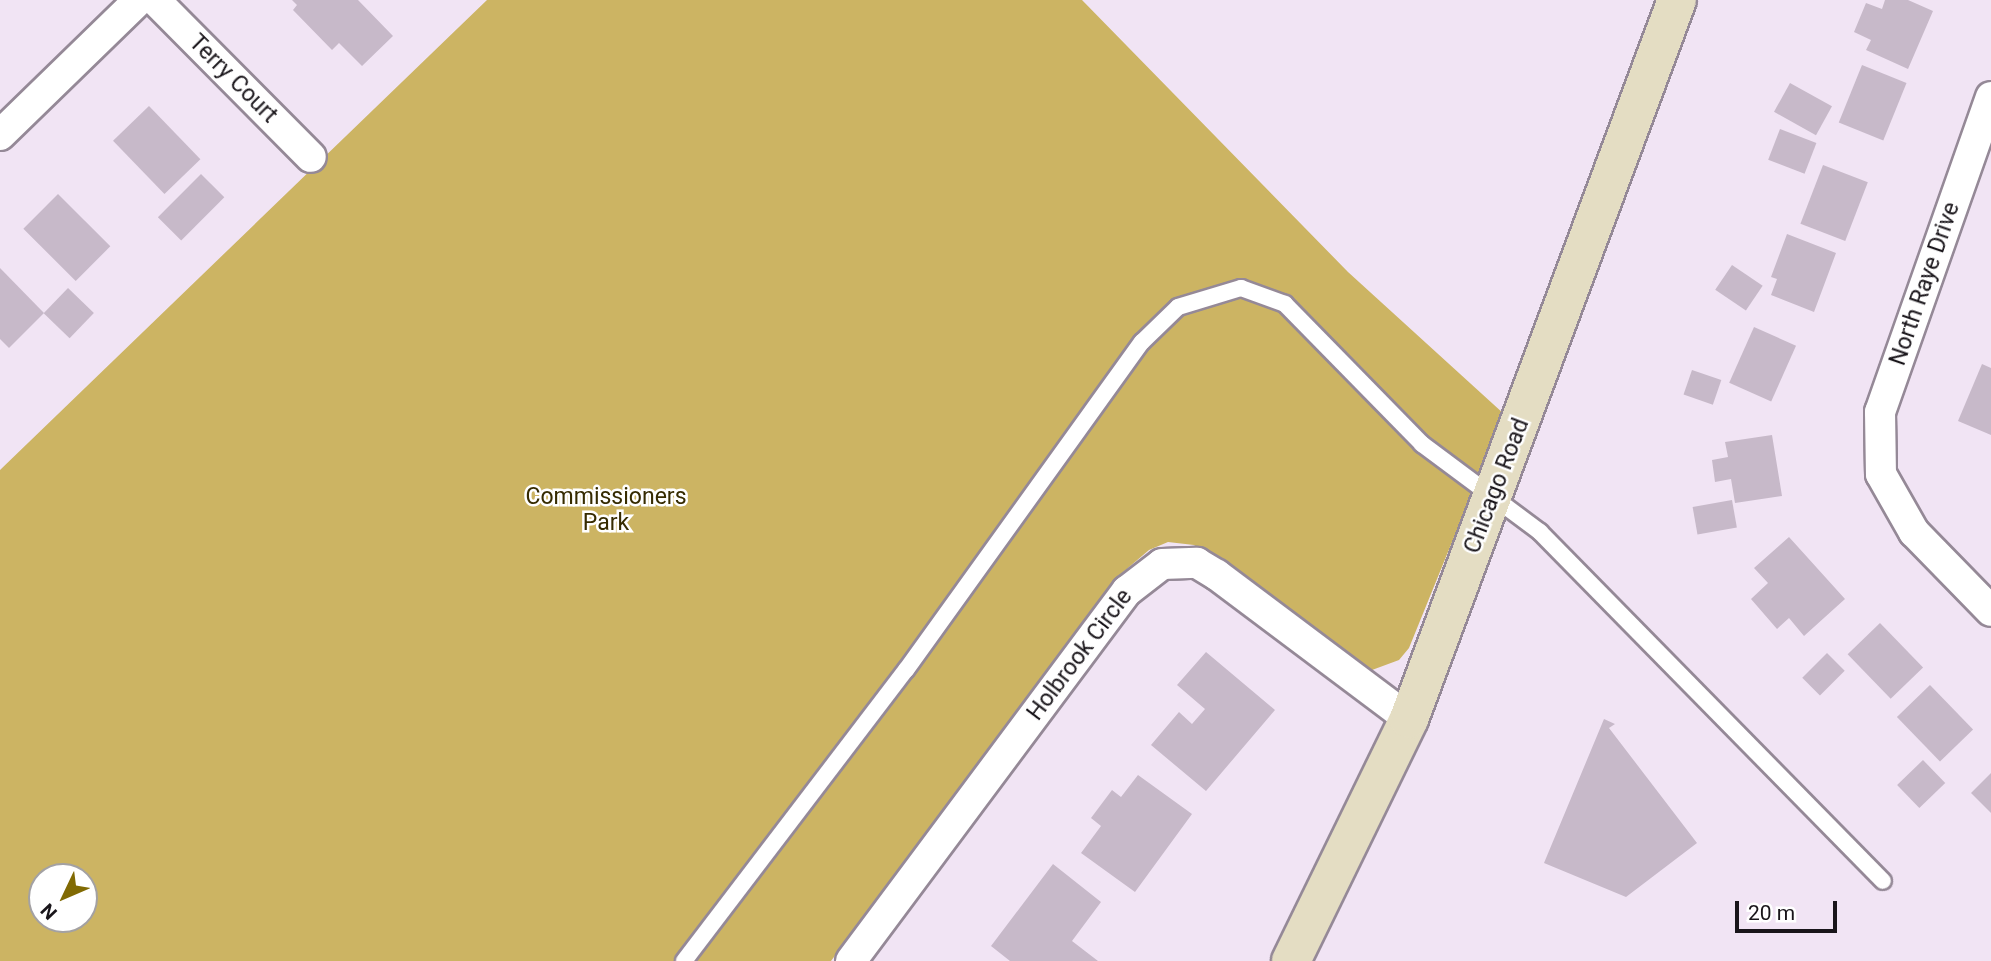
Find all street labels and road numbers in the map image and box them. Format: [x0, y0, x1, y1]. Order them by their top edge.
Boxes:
street label: Terry Court [183, 29, 283, 129]
street label: North Raye Drive [1884, 199, 1966, 369]
street label: Chicago Road [1459, 415, 1535, 557]
street label: Holbrook Circle [1022, 584, 1138, 726]

